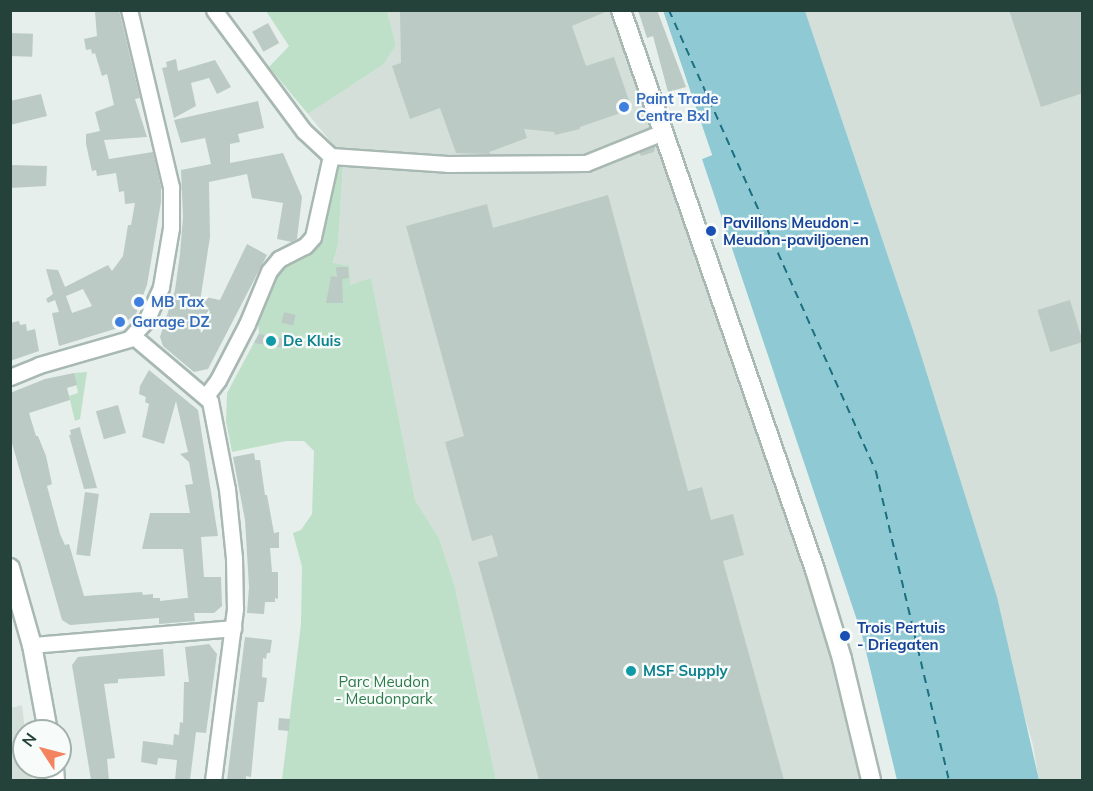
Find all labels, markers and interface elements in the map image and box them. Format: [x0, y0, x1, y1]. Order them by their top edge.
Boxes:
place label: Paint Trade Centre Bxl [636, 89, 718, 124]
marker: Paint Trade Centre Bxl [617, 100, 631, 114]
place label: Pavillons Meudon - Meudon-paviljoenen [723, 213, 869, 248]
marker: Pavillons Meudon - Meudon-paviljoenen [704, 224, 718, 238]
place label: MB Tax [151, 293, 204, 311]
marker: MB Tax [132, 295, 146, 309]
place label: Garage DZ [132, 313, 210, 331]
marker: Garage DZ [113, 315, 127, 329]
place label: De Kluis [283, 332, 341, 350]
marker: De Kluis [264, 334, 278, 348]
place label: Trois Pertuis - Driegaten [857, 618, 946, 653]
marker: Trois Pertuis - Driegaten [838, 629, 852, 643]
place label: MSF Supply [643, 662, 728, 680]
marker: MSF Supply [624, 664, 638, 678]
park label: Parc Meudon - Meudonpark [335, 672, 433, 707]
north arrow [12, 719, 72, 779]
text: N [17, 729, 41, 750]

